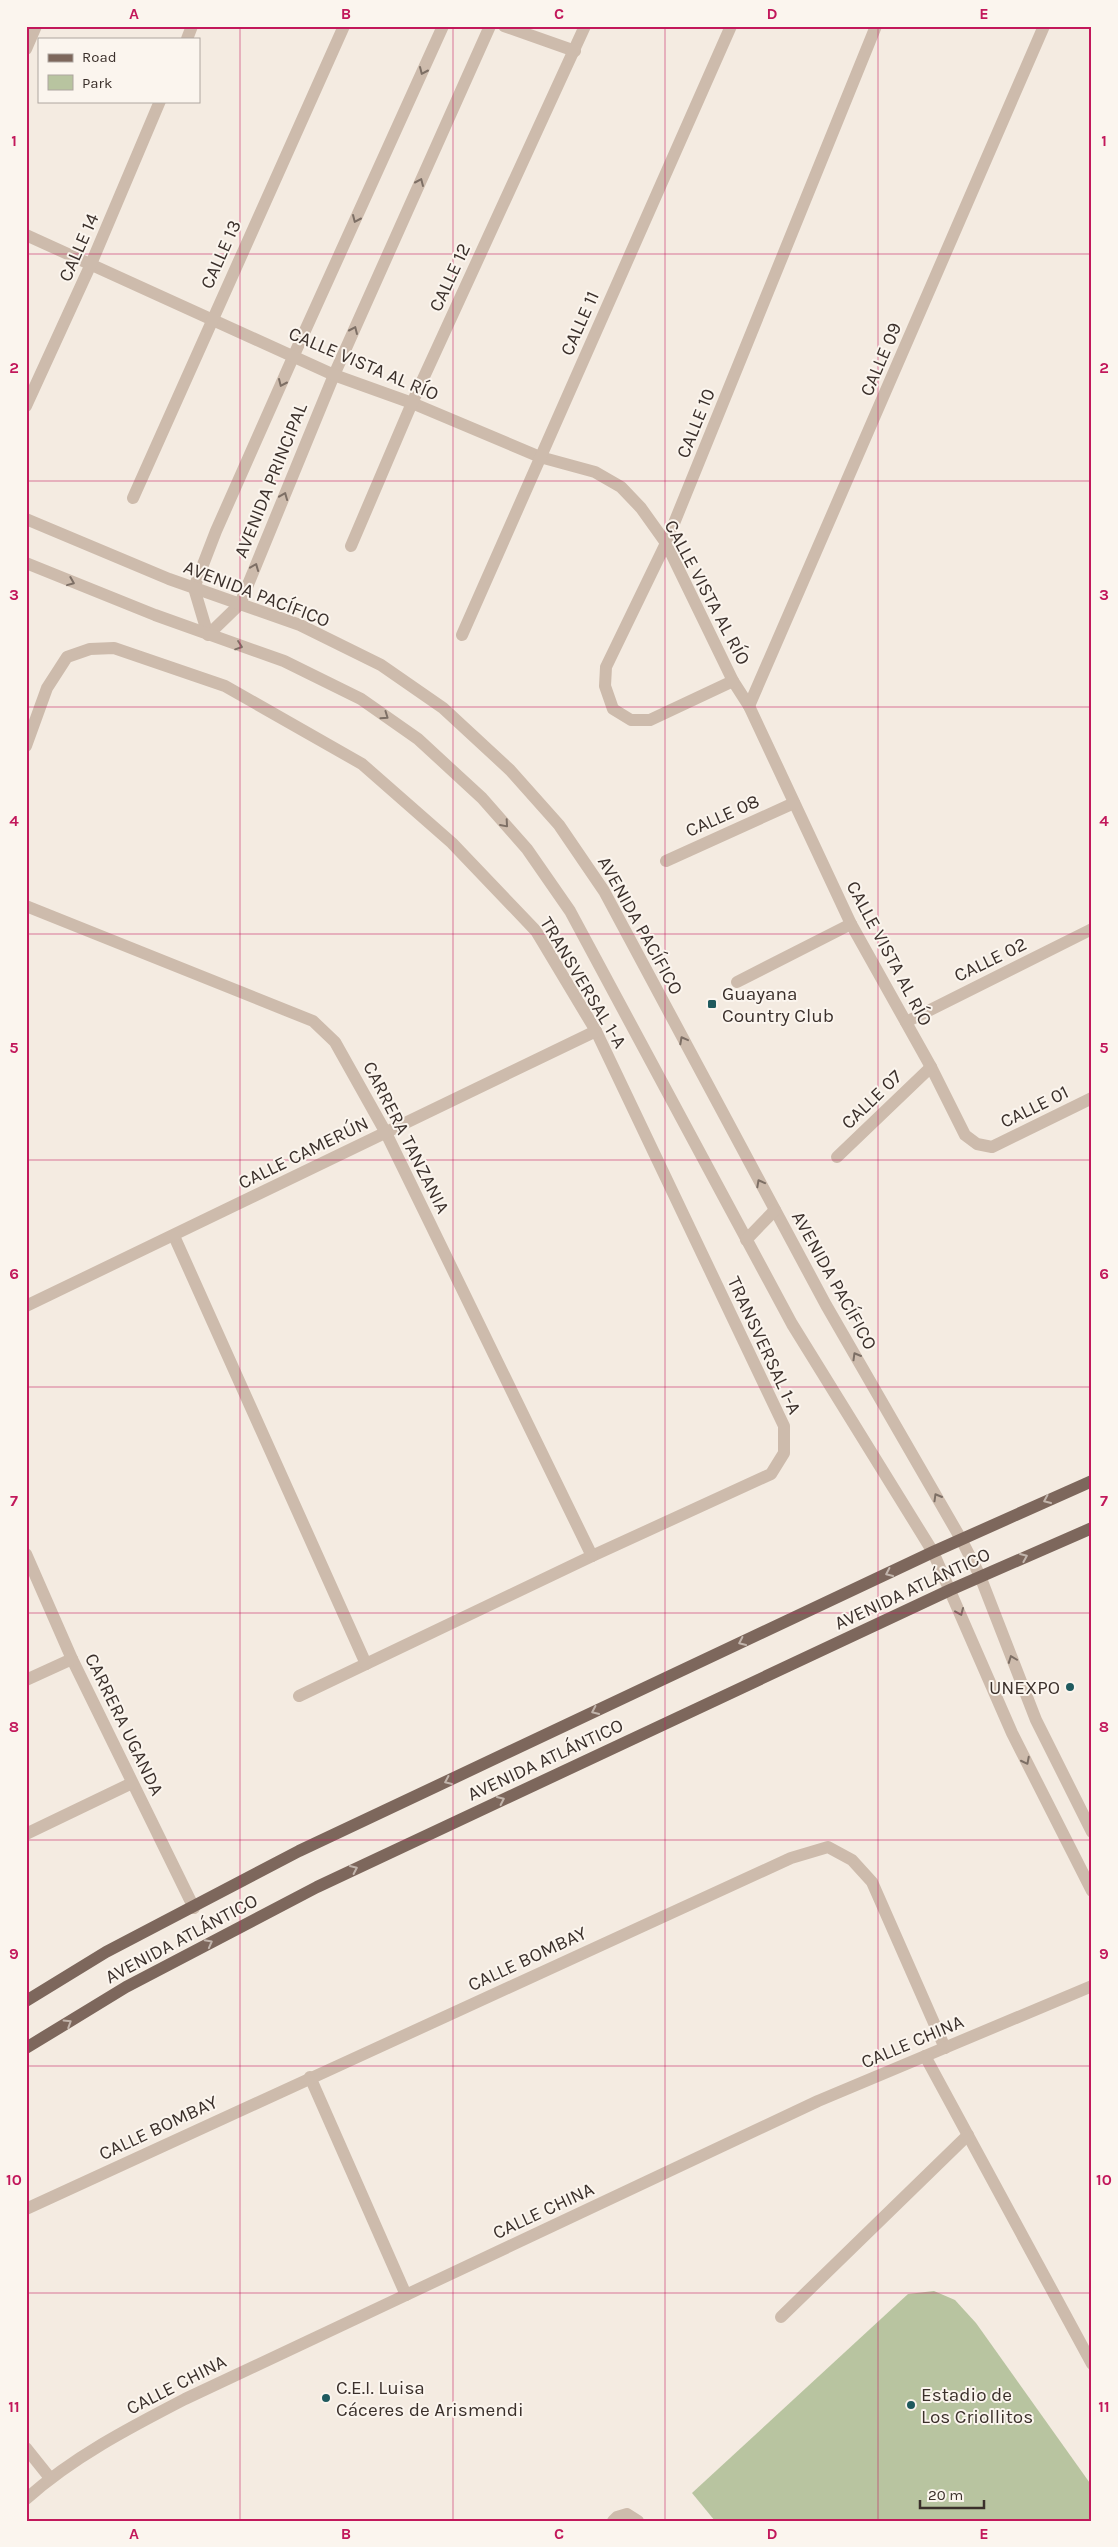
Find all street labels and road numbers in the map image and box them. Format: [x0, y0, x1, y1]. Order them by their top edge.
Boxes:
street label: CALLE 14 [54, 210, 104, 285]
street label: CALLE 13 [196, 217, 246, 292]
street label: CALLE 12 [425, 240, 475, 315]
street label: CALLE 11 [556, 288, 604, 359]
street label: CALLE 09 [856, 319, 906, 400]
street label: CALLE VISTA AL RÍO [285, 321, 442, 405]
street label: CALLE 10 [672, 385, 720, 461]
street label: AVENIDA PRINCIPAL [230, 400, 312, 561]
street label: CALLE VISTA AL RÍO [660, 516, 755, 669]
street label: AVENIDA PACÍFICO [180, 555, 333, 632]
street label: CALLE 08 [682, 790, 763, 842]
street label: AVENIDA PACÍFICO [593, 852, 688, 999]
street label: CALLE VISTA AL RÍO [842, 877, 937, 1030]
street label: TRANSVERSAL 1-A [535, 913, 631, 1052]
street label: CALLE 02 [951, 933, 1030, 987]
street label: CARRERA TANZANIA [358, 1058, 454, 1217]
street label: CALLE 07 [837, 1065, 907, 1134]
street label: CALLE 01 [997, 1081, 1072, 1133]
street label: CALLE CAMERÚN [234, 1111, 372, 1194]
street label: AVENIDA PACÍFICO [787, 1207, 882, 1354]
street label: TRANSVERSAL 1-A [723, 1273, 806, 1418]
street label: AVENIDA ATLÁNTICO [831, 1542, 994, 1635]
street label: CARRERA UGANDA [80, 1650, 168, 1799]
street label: AVENIDA ATLÁNTICO [464, 1713, 627, 1806]
street label: AVENIDA ATLÁNTICO [101, 1889, 261, 1988]
street label: CALLE BOMBAY [465, 1922, 591, 1996]
street label: CALLE CHINA [858, 2010, 967, 2073]
street label: CALLE BOMBAY [96, 2091, 222, 2165]
street label: CALLE CHINA [489, 2178, 598, 2244]
street label: CALLE CHINA [123, 2350, 230, 2419]

